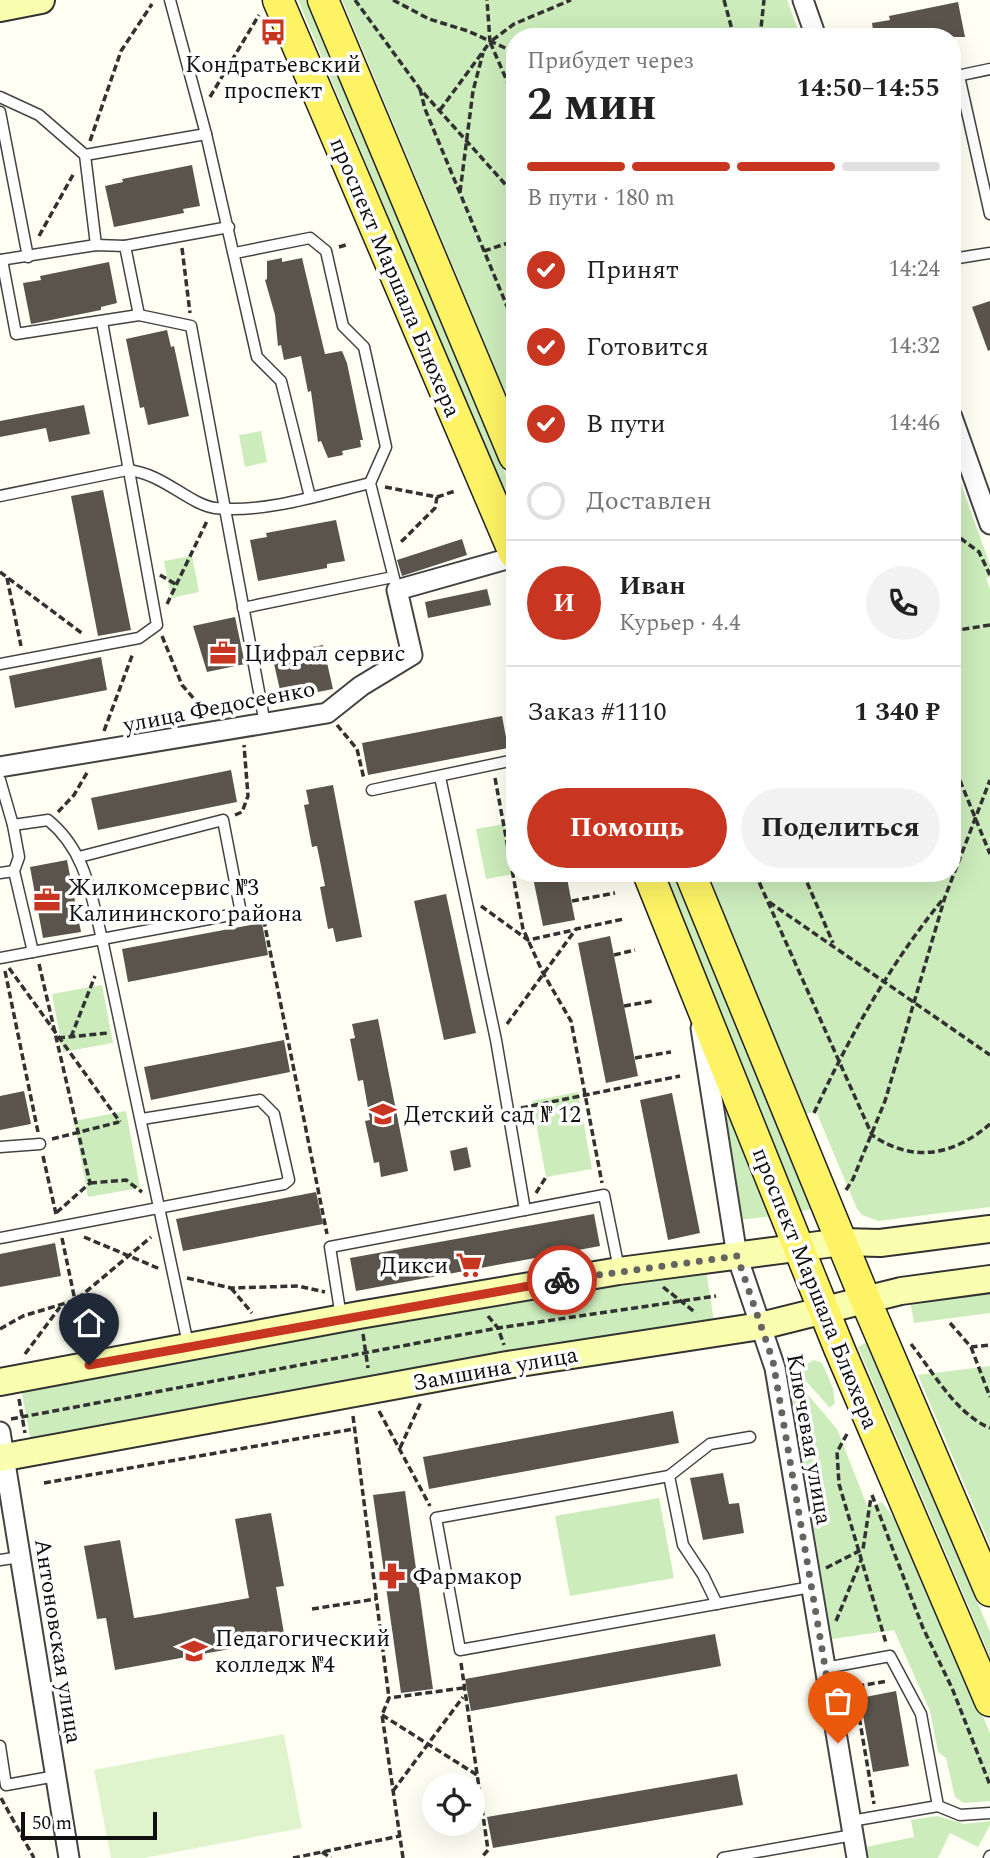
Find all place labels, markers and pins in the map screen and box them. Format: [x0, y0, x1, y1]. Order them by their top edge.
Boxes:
bus stop icon: Кондратьевский проспект [258, 17, 288, 47]
place label: Кондратьевский проспект [185, 48, 361, 109]
place label: Цифрал сервис [244, 637, 405, 672]
office icon: Цифрал сервис [208, 638, 238, 668]
place label: Жилкомсервис №3 Калининского района [68, 871, 303, 932]
office icon: Жилкомсервис №3 Калининского района [32, 885, 62, 915]
place label: Детский сад № 12 [404, 1098, 581, 1133]
school or university icon: Детский сад № 12 [368, 1099, 398, 1129]
place label: Дикси [380, 1249, 448, 1284]
supermarket icon: Дикси [454, 1250, 484, 1280]
pin [59, 1293, 119, 1365]
place label: Фармакор [413, 1560, 522, 1595]
pharmacy icon: Фармакор [377, 1561, 407, 1591]
place label: Педагогический колледж №4 [215, 1622, 390, 1683]
school or university icon: Педагогический колледж №4 [179, 1636, 209, 1666]
pin [808, 1671, 868, 1743]

